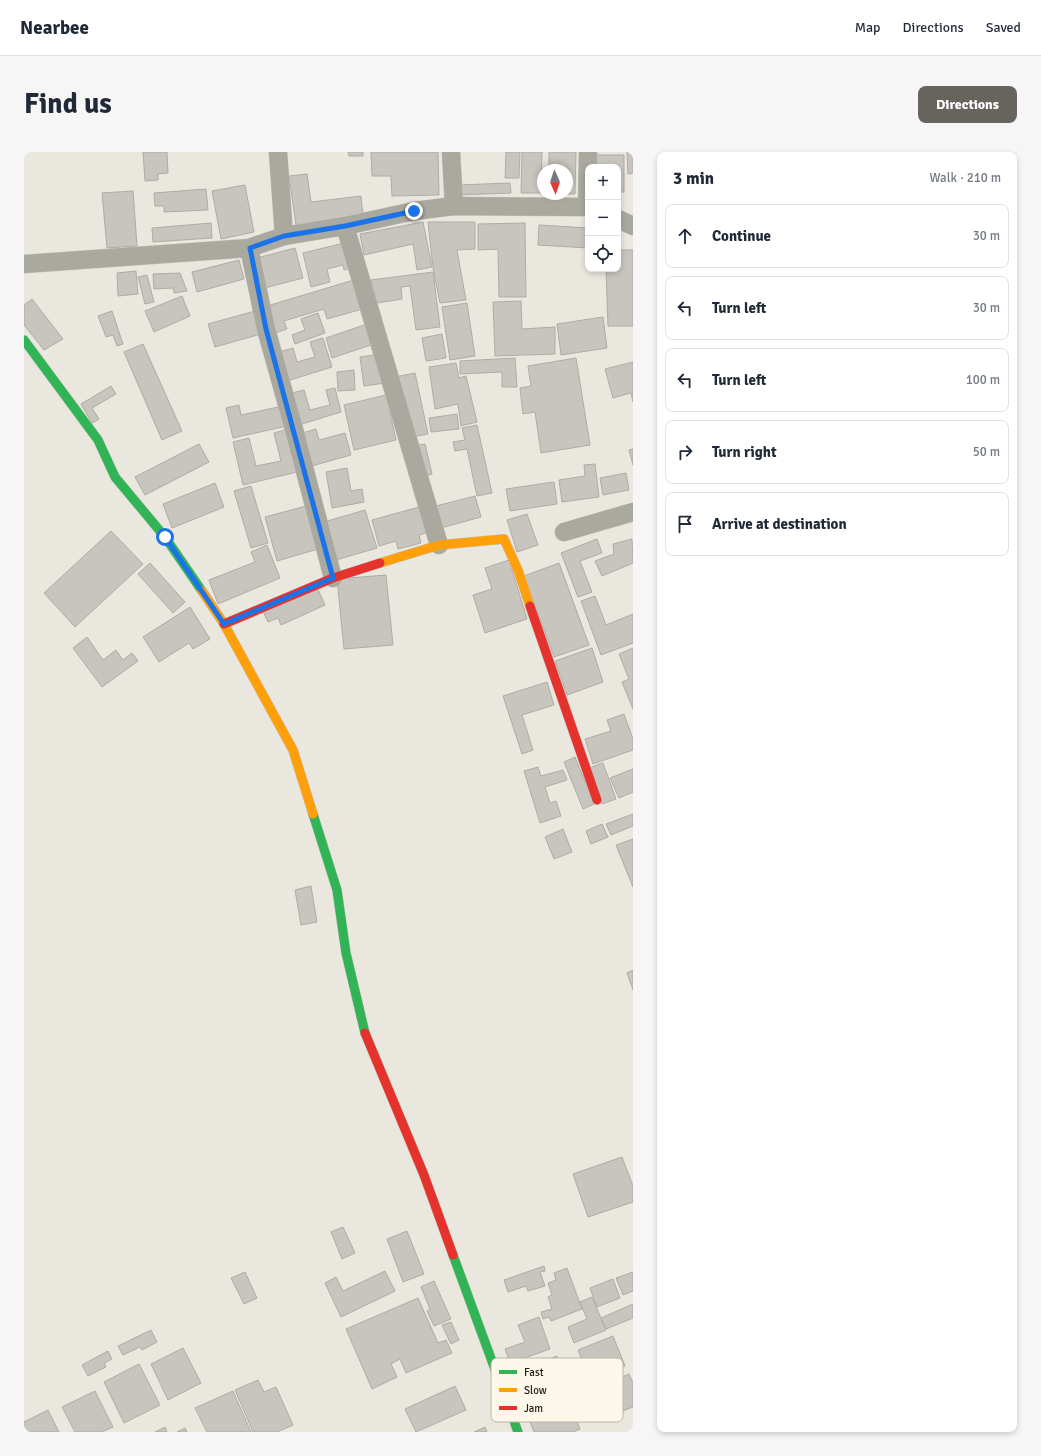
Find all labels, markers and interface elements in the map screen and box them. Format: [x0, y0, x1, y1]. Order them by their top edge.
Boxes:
text: Nearbee [20, 16, 89, 40]
text: Map [855, 19, 881, 36]
text: Directions [903, 19, 964, 36]
text: Saved [986, 19, 1021, 36]
button: Directions [918, 86, 1017, 123]
text: Find us [24, 87, 112, 121]
north arrow [537, 164, 573, 200]
map controls [585, 164, 621, 272]
button: + [585, 164, 621, 200]
text: 3 min [673, 168, 714, 189]
text: Walk · 210 m [930, 170, 1001, 186]
button: − [585, 200, 621, 236]
route end [405, 202, 423, 220]
icon: ahead [674, 225, 696, 247]
text: Continue [712, 227, 771, 245]
text: 30 m [973, 228, 1000, 244]
button: locate [585, 236, 621, 272]
icon: left [674, 297, 696, 319]
text: Turn left [712, 299, 766, 317]
text: 30 m [973, 300, 1000, 316]
icon: left [674, 369, 696, 391]
text: Turn left [712, 371, 766, 389]
text: 100 m [966, 372, 1000, 388]
icon: right [674, 441, 696, 463]
text: Turn right [712, 443, 777, 461]
text: 50 m [973, 444, 1000, 460]
icon: arrive [674, 513, 696, 535]
text: Arrive at destination [712, 515, 847, 533]
route start [156, 528, 174, 546]
legend [491, 1358, 623, 1422]
text: Fast [524, 1366, 544, 1379]
text: Slow [524, 1384, 547, 1397]
text: Jam [524, 1402, 543, 1415]

